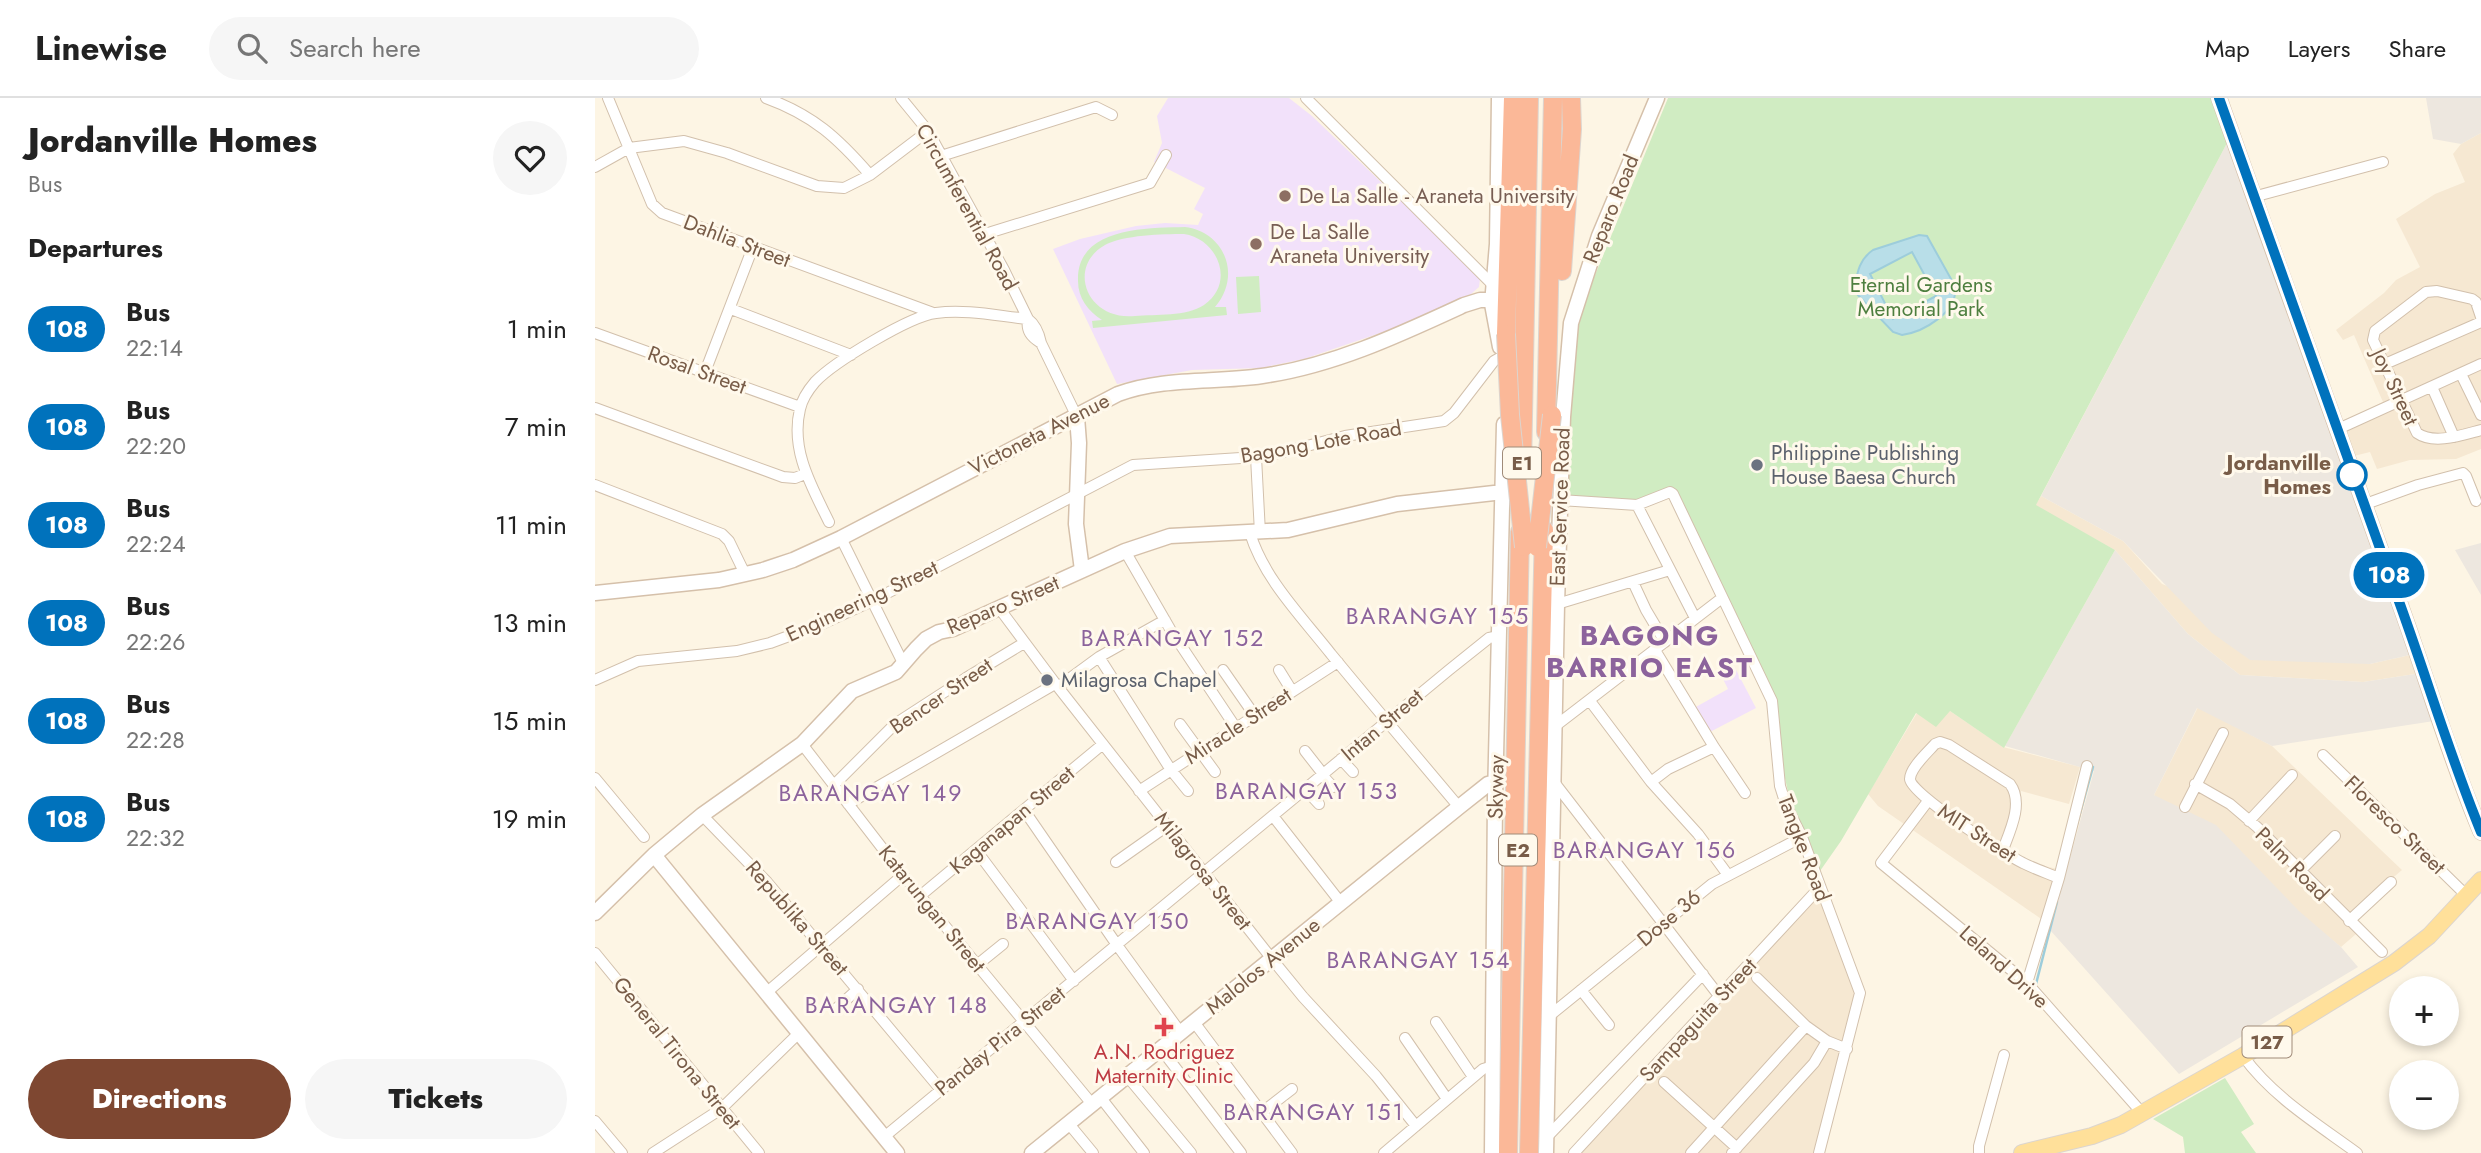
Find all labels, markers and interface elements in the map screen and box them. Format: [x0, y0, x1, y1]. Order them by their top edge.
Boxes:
search box [209, 17, 699, 80]
text: Linewise [35, 25, 167, 72]
icon: search [233, 29, 271, 67]
text: Search here [289, 29, 421, 67]
text: Map [2205, 31, 2250, 66]
text: Layers [2288, 31, 2350, 66]
text: Share [2388, 31, 2446, 66]
text: Jordanville Homes [28, 117, 317, 164]
street label: Circumferential Road [909, 118, 1025, 296]
button: heart [493, 121, 567, 195]
street label: Reparo Road [1576, 150, 1646, 268]
text: Bus [28, 167, 62, 201]
place label: De La Salle - Araneta University [1299, 181, 1575, 211]
marker: De La Salle - Araneta University [1277, 188, 1293, 204]
street label: Dahlia Street [679, 207, 795, 275]
place label: De La Salle Araneta University [1270, 217, 1430, 271]
text: Departures [28, 229, 163, 267]
marker: De La Salle Araneta University [1248, 236, 1264, 252]
park label: Eternal Gardens Memorial Park [1850, 270, 1992, 324]
text: Bus [126, 293, 170, 331]
text: 1 min [507, 310, 567, 348]
text: 108 [45, 311, 88, 346]
text: 22:14 [126, 331, 183, 365]
street label: Rosal Street [643, 338, 751, 402]
street label: Joy Street [2363, 341, 2426, 430]
street label: Victoneta Avenue [963, 385, 1115, 482]
text: Bus [126, 391, 170, 429]
text: 7 min [505, 408, 567, 446]
text: 108 [45, 409, 88, 444]
street label: Bagong Lote Road [1238, 413, 1404, 471]
street label: East Service Road [1542, 427, 1578, 587]
text: 22:20 [126, 429, 186, 463]
place label: Philippine Publishing House Baesa Church [1771, 438, 1959, 492]
road number: E1 [1503, 448, 1541, 478]
place label: Jordanville Homes [2223, 448, 2331, 502]
marker: Philippine Publishing House Baesa Church [1749, 457, 1765, 473]
marker: Jordanville Homes [2337, 460, 2367, 490]
text: Bus [126, 489, 170, 527]
text: 11 min [495, 506, 567, 544]
text: 108 [45, 507, 88, 542]
text: 22:24 [126, 527, 186, 561]
line badge: 108 [2349, 552, 2429, 598]
street label: Engineering Street [781, 553, 943, 649]
text: 108 [2367, 557, 2411, 592]
street label: Reparo Street [942, 568, 1064, 642]
text: Bus [126, 587, 170, 625]
district label: BARANGAY 155 [1346, 599, 1530, 633]
text: 13 min [493, 604, 567, 642]
text: 108 [45, 605, 88, 640]
district label: BAGONG BARRIO EAST [1546, 615, 1754, 688]
district label: BARANGAY 152 [1081, 621, 1265, 655]
text: 22:26 [126, 625, 185, 659]
street label: Bencer Street [884, 651, 998, 741]
place label: Milagrosa Chapel [1061, 665, 1217, 695]
marker: Milagrosa Chapel [1039, 672, 1055, 688]
street label: Miracle Street [1179, 680, 1297, 772]
street label: Intan Street [1335, 682, 1429, 768]
text: Bus [126, 685, 170, 723]
text: 15 min [492, 702, 567, 740]
text: 108 [45, 703, 88, 738]
text: 22:28 [126, 723, 185, 757]
street label: Skyway [1480, 754, 1512, 819]
street label: Kaganapan Street [943, 759, 1081, 881]
street label: Floresco Street [2338, 769, 2452, 881]
district label: BARANGAY 153 [1215, 774, 1399, 808]
district label: BARANGAY 149 [778, 776, 964, 810]
text: Bus [126, 783, 170, 821]
street label: Tangke Road [1770, 790, 1838, 906]
street label: MIT Street [1932, 796, 2022, 870]
text: 19 min [492, 800, 567, 838]
text: 108 [45, 801, 88, 836]
street label: Milagrosa Street [1147, 806, 1259, 936]
street label: Palm Road [2248, 820, 2336, 908]
text: 22:32 [126, 821, 185, 855]
district label: BARANGAY 156 [1553, 833, 1737, 867]
road number: E2 [1499, 834, 1537, 866]
street label: Katarungan Street [871, 839, 993, 979]
street label: Republika Street [739, 854, 855, 982]
street label: Dose 36 [1631, 882, 1707, 954]
district label: BARANGAY 150 [1005, 904, 1191, 938]
street label: Malolos Avenue [1199, 910, 1327, 1022]
street label: Leland Drive [1953, 919, 2055, 1015]
district label: BARANGAY 154 [1327, 943, 1511, 977]
street label: Sampaguita Street [1632, 951, 1764, 1089]
street label: General Tirona Street [606, 970, 748, 1136]
map controls [2389, 976, 2459, 1130]
button: + [2389, 976, 2459, 1046]
street label: Panday Pira Street [928, 979, 1072, 1103]
district label: BARANGAY 148 [805, 988, 989, 1022]
marker: A.N. Rodriguez Maternity Clinic [1154, 1017, 1174, 1037]
road number: 127 [2243, 1026, 2291, 1058]
place label: A.N. Rodriguez Maternity Clinic [1094, 1037, 1235, 1091]
button: Directions [28, 1059, 291, 1139]
button: Tickets [305, 1059, 567, 1139]
button: − [2389, 1060, 2459, 1130]
district label: BARANGAY 151 [1223, 1095, 1405, 1129]

